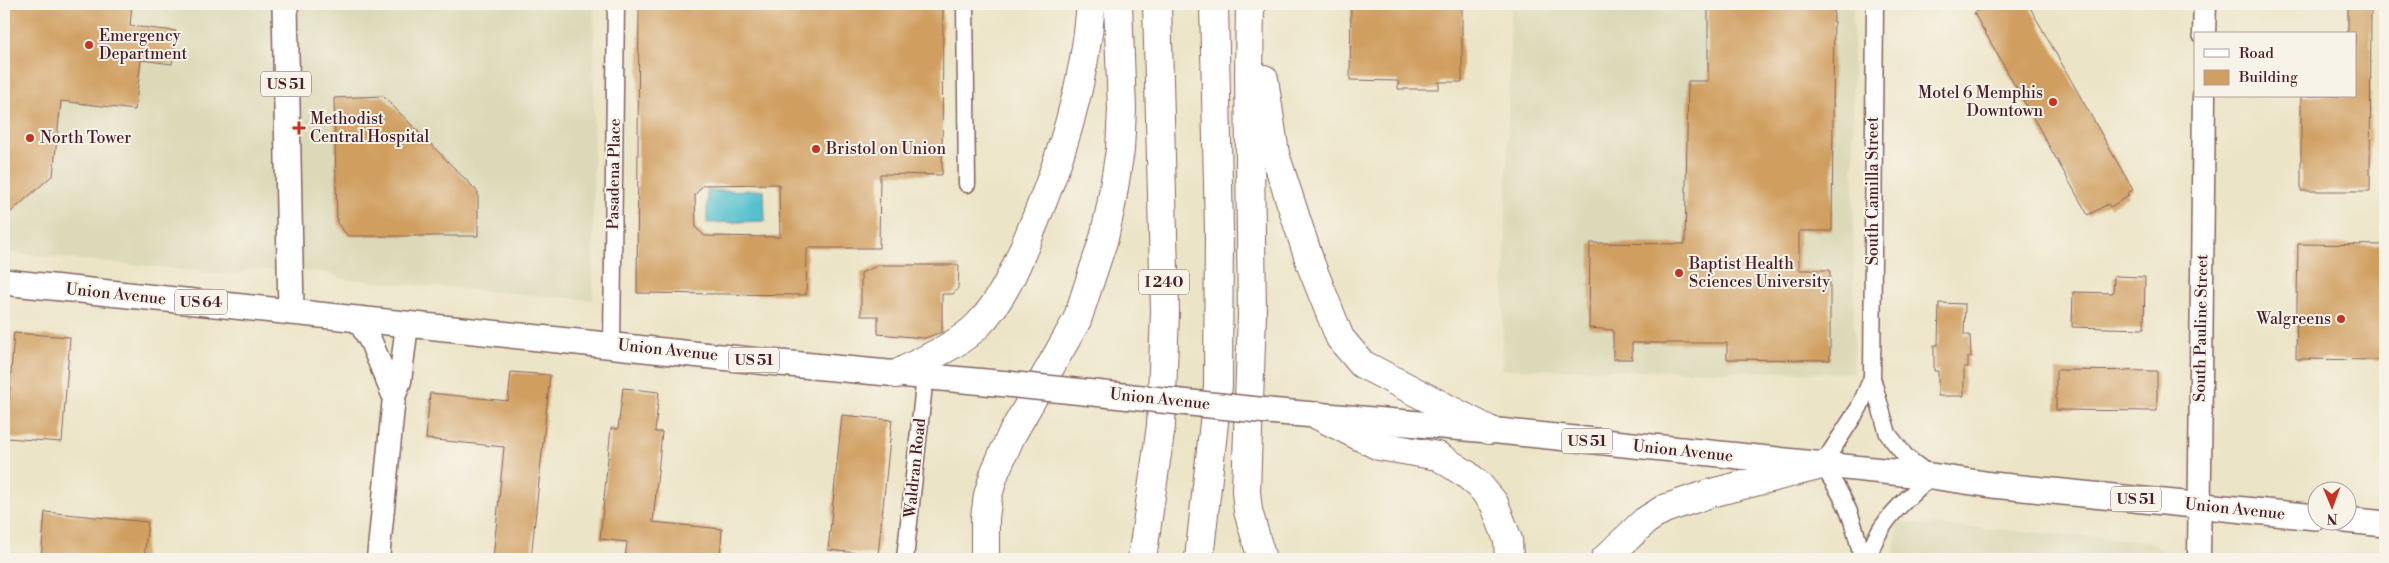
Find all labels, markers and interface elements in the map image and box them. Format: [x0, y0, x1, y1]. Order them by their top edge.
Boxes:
place label: Emergency Department [99, 26, 188, 64]
legend [2194, 32, 2356, 98]
marker: Emergency Department [83, 39, 95, 51]
text: Road [2239, 44, 2274, 63]
text: Building [2238, 68, 2298, 87]
road number: US 51 [261, 72, 311, 96]
place label: Motel 6 Memphis Downtown [1918, 83, 2043, 121]
marker: Motel 6 Memphis Downtown [2047, 96, 2059, 108]
place label: Methodist Central Hospital [310, 109, 429, 147]
street label: South Camilla Street [1863, 116, 1883, 265]
street label: Pasadena Place [603, 118, 625, 230]
marker: Methodist Central Hospital [292, 121, 306, 135]
place label: North Tower [40, 128, 131, 148]
marker: North Tower [24, 132, 36, 144]
place label: Bristol on Union [825, 139, 946, 159]
marker: Bristol on Union [810, 143, 822, 155]
place label: Baptist Health Sciences University [1688, 254, 1830, 292]
street label: South Pauline Street [2190, 254, 2212, 402]
marker: Baptist Health Sciences University [1673, 267, 1685, 279]
road number: I 240 [1139, 270, 1189, 294]
street label: Union Avenue [65, 279, 167, 309]
road number: US 64 [175, 290, 227, 314]
place label: Walgreens [2256, 309, 2331, 329]
marker: Walgreens [2335, 313, 2347, 325]
street label: Union Avenue [617, 335, 719, 365]
road number: US 51 [729, 348, 779, 372]
street label: Union Avenue [1109, 384, 1211, 414]
street label: Waldran Road [900, 417, 930, 520]
road number: US 51 [1562, 428, 1612, 454]
street label: Union Avenue [1632, 436, 1734, 466]
north arrow [2306, 480, 2356, 530]
road number: US 51 [2111, 486, 2161, 512]
street label: Union Avenue [2184, 494, 2286, 524]
text: N [2327, 509, 2338, 527]

